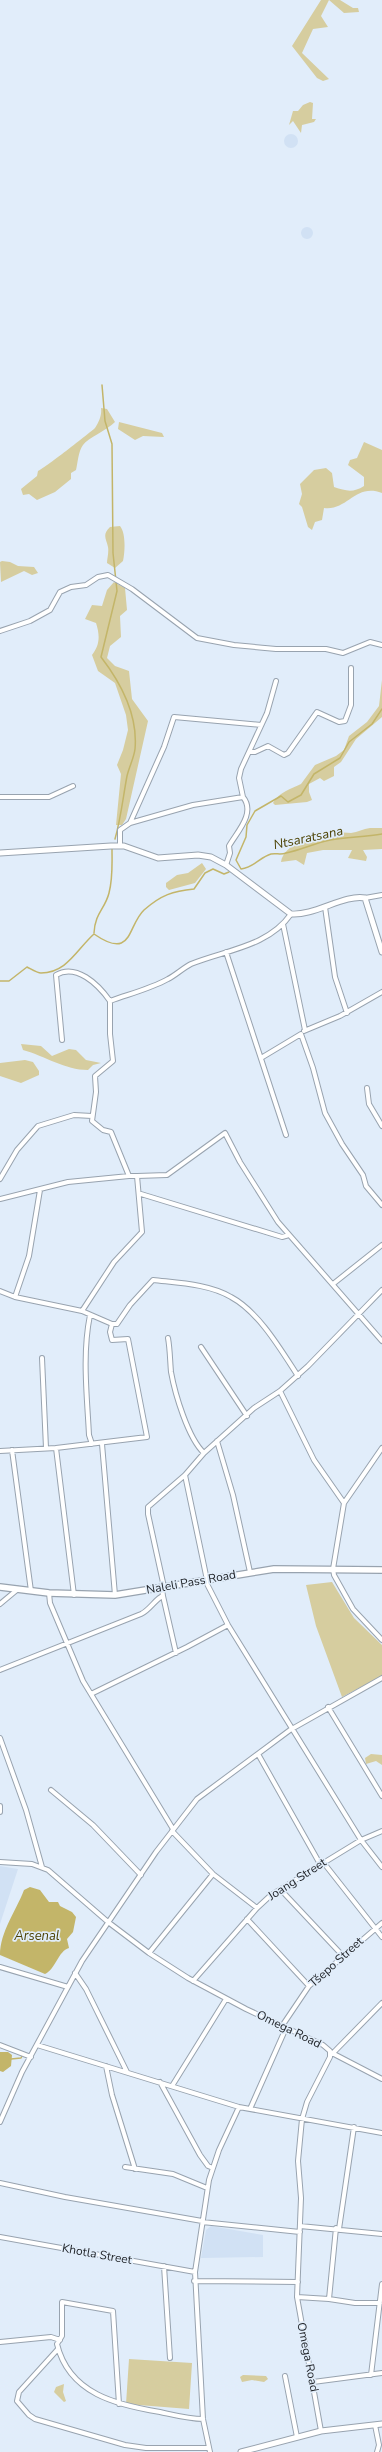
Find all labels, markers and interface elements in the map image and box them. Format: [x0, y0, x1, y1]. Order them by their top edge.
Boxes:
water label: Ntsaratsana [272, 822, 345, 854]
street label: Naleli Pass Road [145, 1566, 237, 1598]
street label: Joang Street [264, 1854, 330, 1904]
water label: Arsenal [13, 1927, 60, 1945]
street label: Tšepo Street [305, 1933, 367, 1991]
street label: Omega Road [254, 2006, 324, 2052]
street label: Khotla Street [61, 2240, 134, 2268]
street label: Omega Road [293, 2321, 323, 2393]

